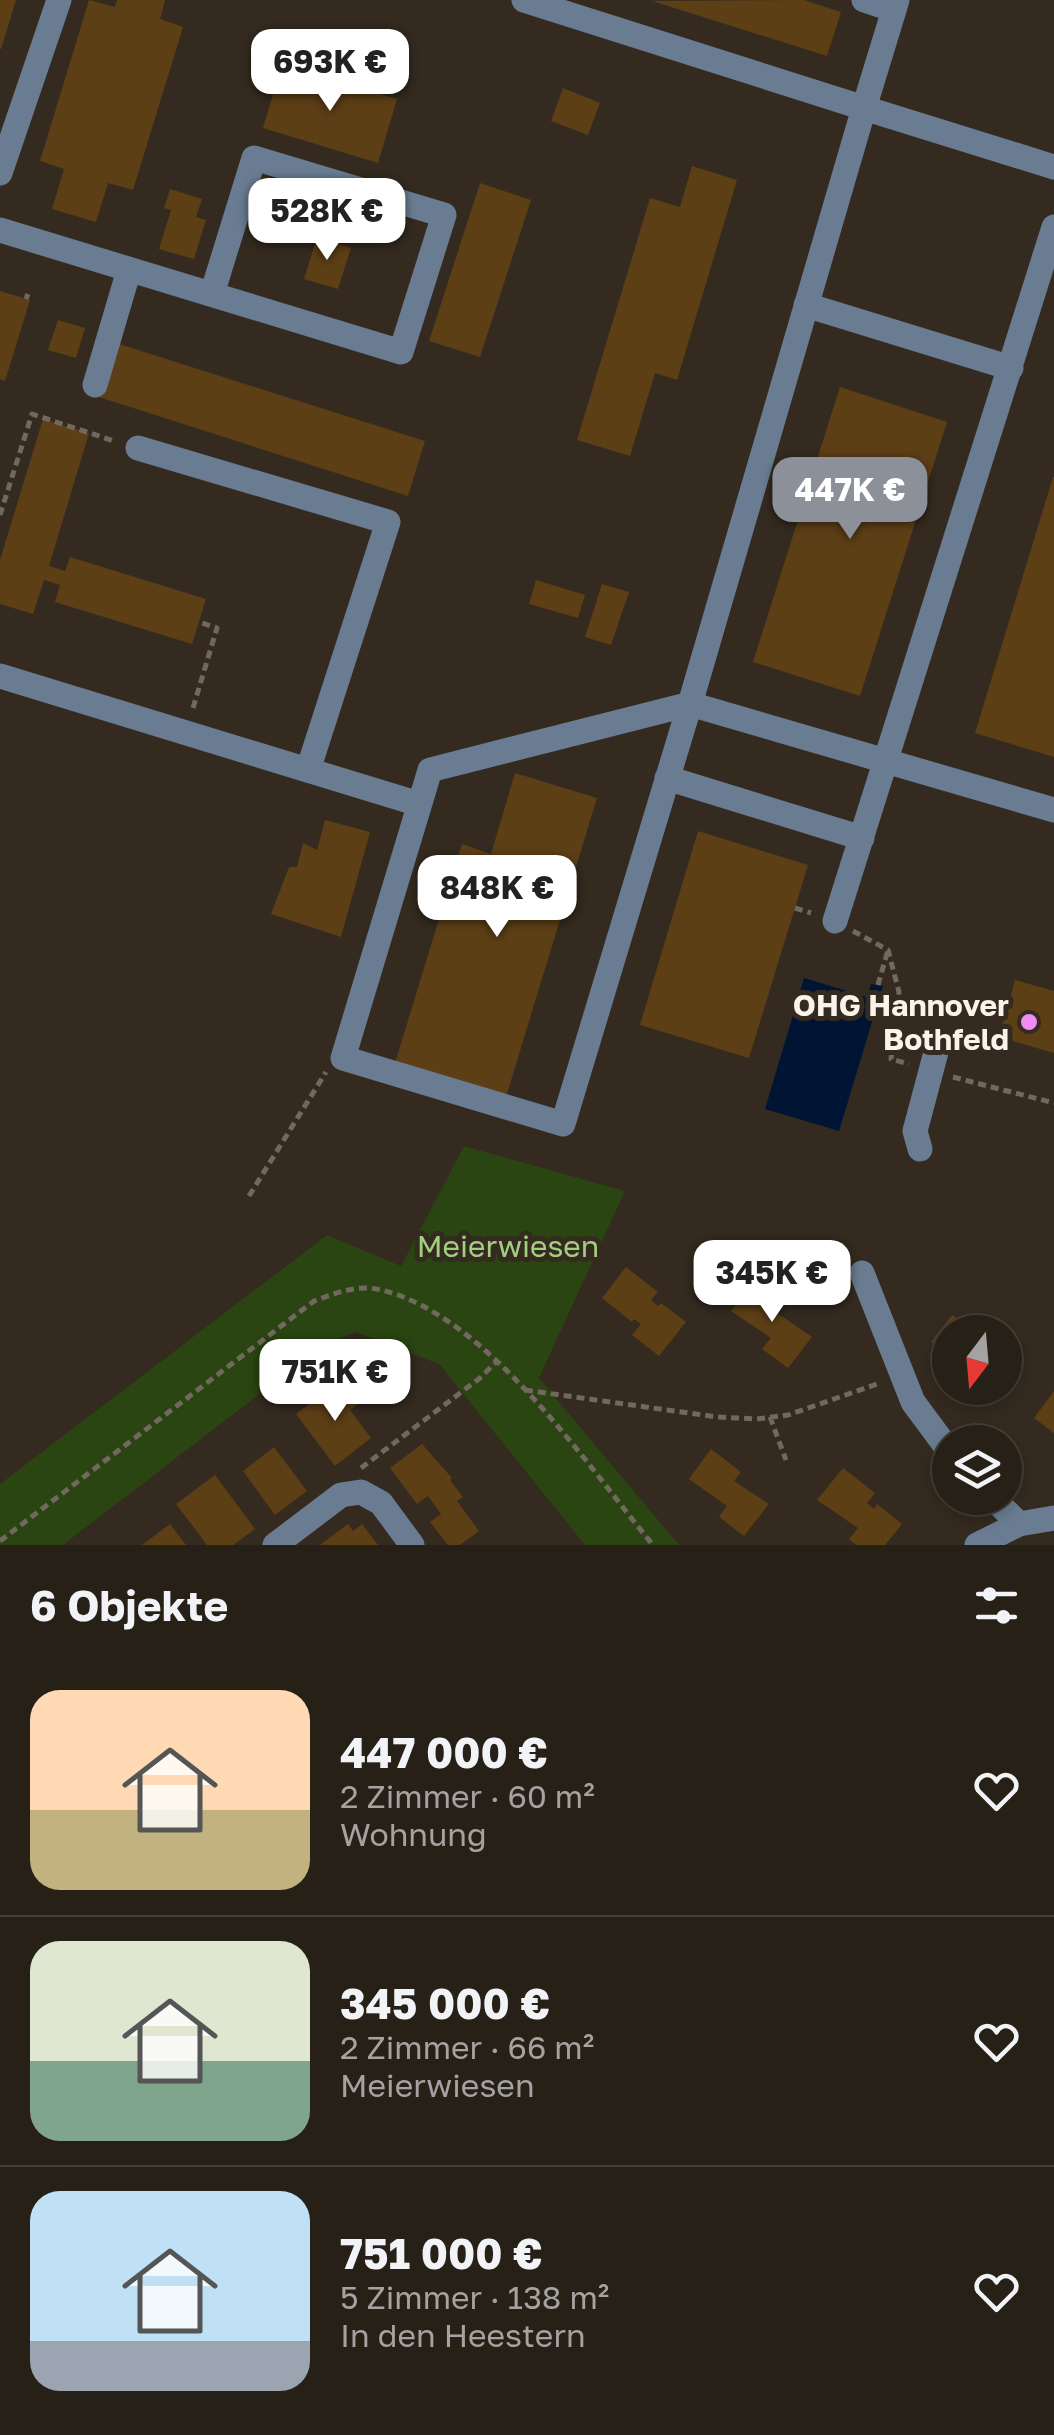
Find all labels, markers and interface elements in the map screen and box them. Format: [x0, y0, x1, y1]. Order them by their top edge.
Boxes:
pin: 693K € [249, 29, 411, 114]
text: 693K € [273, 42, 387, 80]
pin: 528K € [246, 178, 408, 263]
text: 528K € [270, 191, 384, 229]
pin: 447K € [769, 457, 931, 542]
text: 447K € [794, 470, 906, 508]
pin: 848K € [416, 855, 578, 940]
text: 848K € [440, 868, 554, 906]
place label: OHG Hannover Bothfeld [793, 987, 1009, 1057]
marker: OHG Hannover Bothfeld [1018, 1011, 1040, 1033]
park label: Meierwiesen [417, 1228, 599, 1264]
pin: 345K € [691, 1240, 853, 1325]
text: 345K € [716, 1253, 828, 1291]
north arrow [932, 1315, 1022, 1405]
map controls [932, 1315, 1022, 1515]
pin: 751K € [254, 1339, 416, 1424]
text: 751K € [281, 1352, 389, 1390]
button: layers [932, 1425, 1022, 1515]
icon: filters [969, 1578, 1024, 1633]
text: 6 Objekte [30, 1580, 228, 1630]
text: 447 000 € [340, 1727, 548, 1777]
icon: home [110, 1730, 230, 1850]
icon: heart [969, 1763, 1024, 1818]
text: 2 Zimmer · 60 m² [340, 1777, 595, 1815]
text: Wohnung [340, 1815, 487, 1853]
text: 345 000 € [340, 1978, 550, 2028]
icon: home [110, 1981, 230, 2101]
icon: heart [969, 2014, 1024, 2069]
text: 2 Zimmer · 66 m² [340, 2028, 594, 2066]
text: Meierwiesen [340, 2066, 535, 2104]
text: 751 000 € [340, 2228, 543, 2278]
icon: home [110, 2231, 230, 2351]
icon: heart [969, 2264, 1024, 2319]
text: 5 Zimmer · 138 m² [340, 2278, 609, 2316]
text: In den Heestern [340, 2316, 586, 2354]

